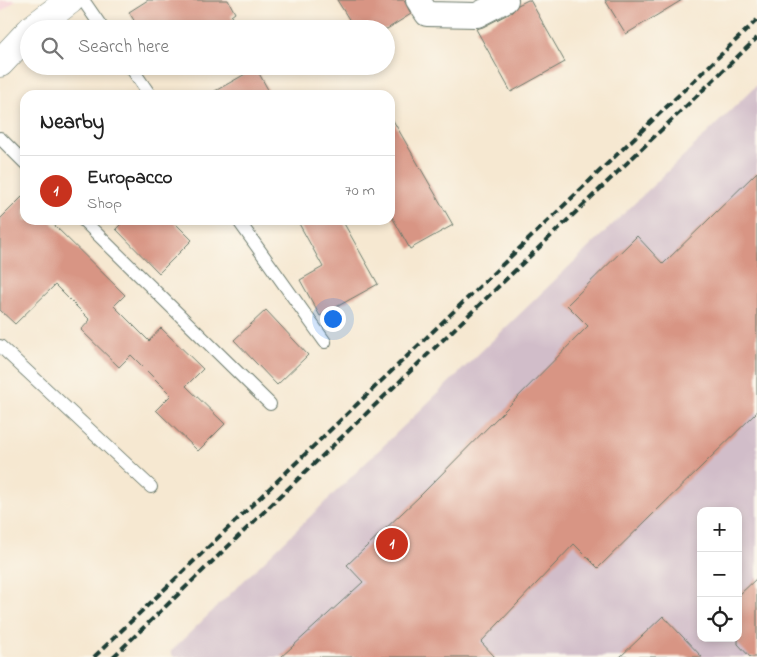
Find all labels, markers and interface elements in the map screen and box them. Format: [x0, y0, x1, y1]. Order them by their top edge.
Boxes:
search box [20, 20, 395, 75]
icon: search [38, 34, 66, 62]
text: Search here [78, 34, 169, 61]
text: Nearby [40, 108, 104, 138]
text: Europacco [87, 165, 172, 192]
text: 1 [53, 179, 59, 203]
text: 70 m [345, 179, 375, 203]
text: Shop [87, 192, 122, 216]
your location [320, 306, 346, 332]
map controls [697, 507, 742, 642]
button: + [697, 507, 742, 552]
pin: 1 [376, 525, 408, 563]
button: − [697, 552, 742, 597]
button: locate [697, 597, 742, 642]

